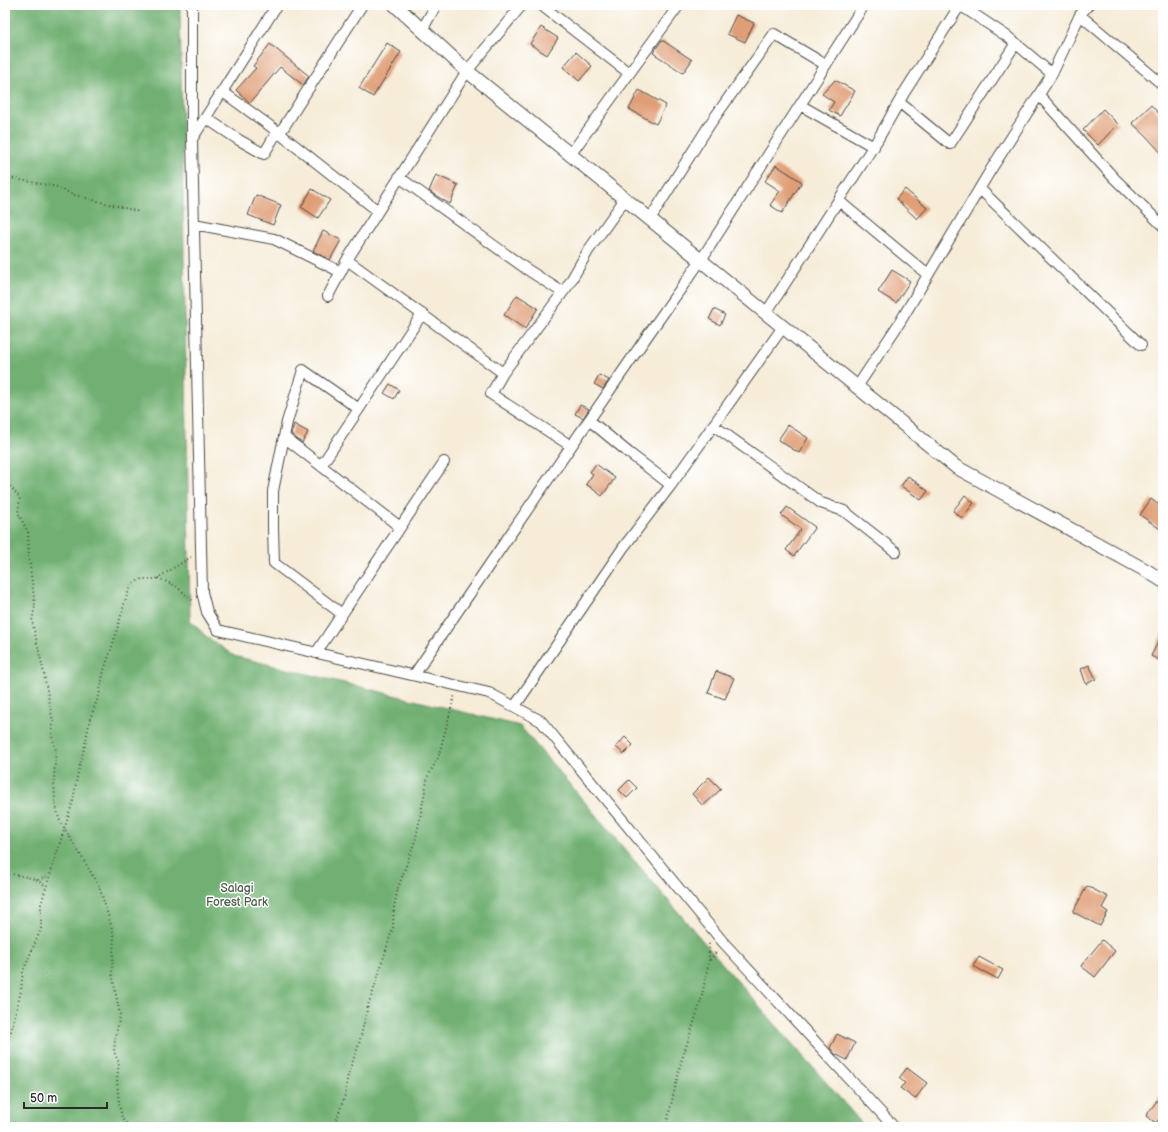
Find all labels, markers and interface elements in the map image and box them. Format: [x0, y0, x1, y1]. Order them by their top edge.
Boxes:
park label: Salagi Forest Park [206, 881, 268, 910]
scale bar [24, 1084, 107, 1110]
text: 50 m [30, 1091, 57, 1106]

